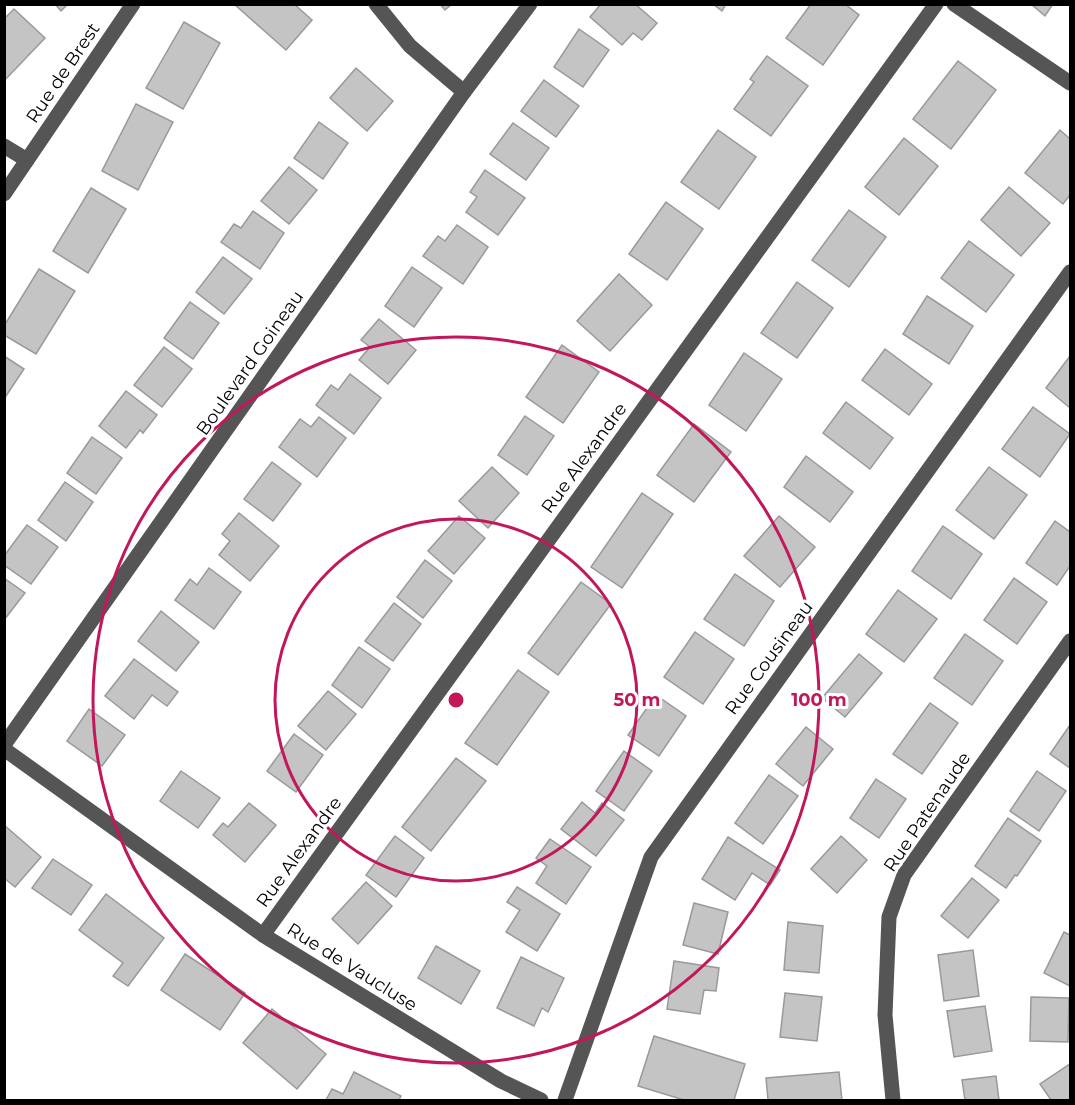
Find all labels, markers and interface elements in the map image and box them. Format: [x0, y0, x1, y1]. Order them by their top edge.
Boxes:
street label: Rue de Brest [21, 19, 105, 127]
street label: Boulevard Goineau [192, 286, 308, 440]
street label: Rue Alexandre [536, 398, 632, 518]
street label: Rue Cousineau [720, 597, 818, 719]
text: 50 m [614, 689, 660, 711]
text: 100 m [791, 689, 847, 711]
centre of rings [446, 690, 466, 710]
street label: Rue Patenaude [879, 748, 975, 876]
street label: Rue Alexandre [251, 792, 347, 912]
street label: Rue de Vaucluse [283, 918, 421, 1016]

